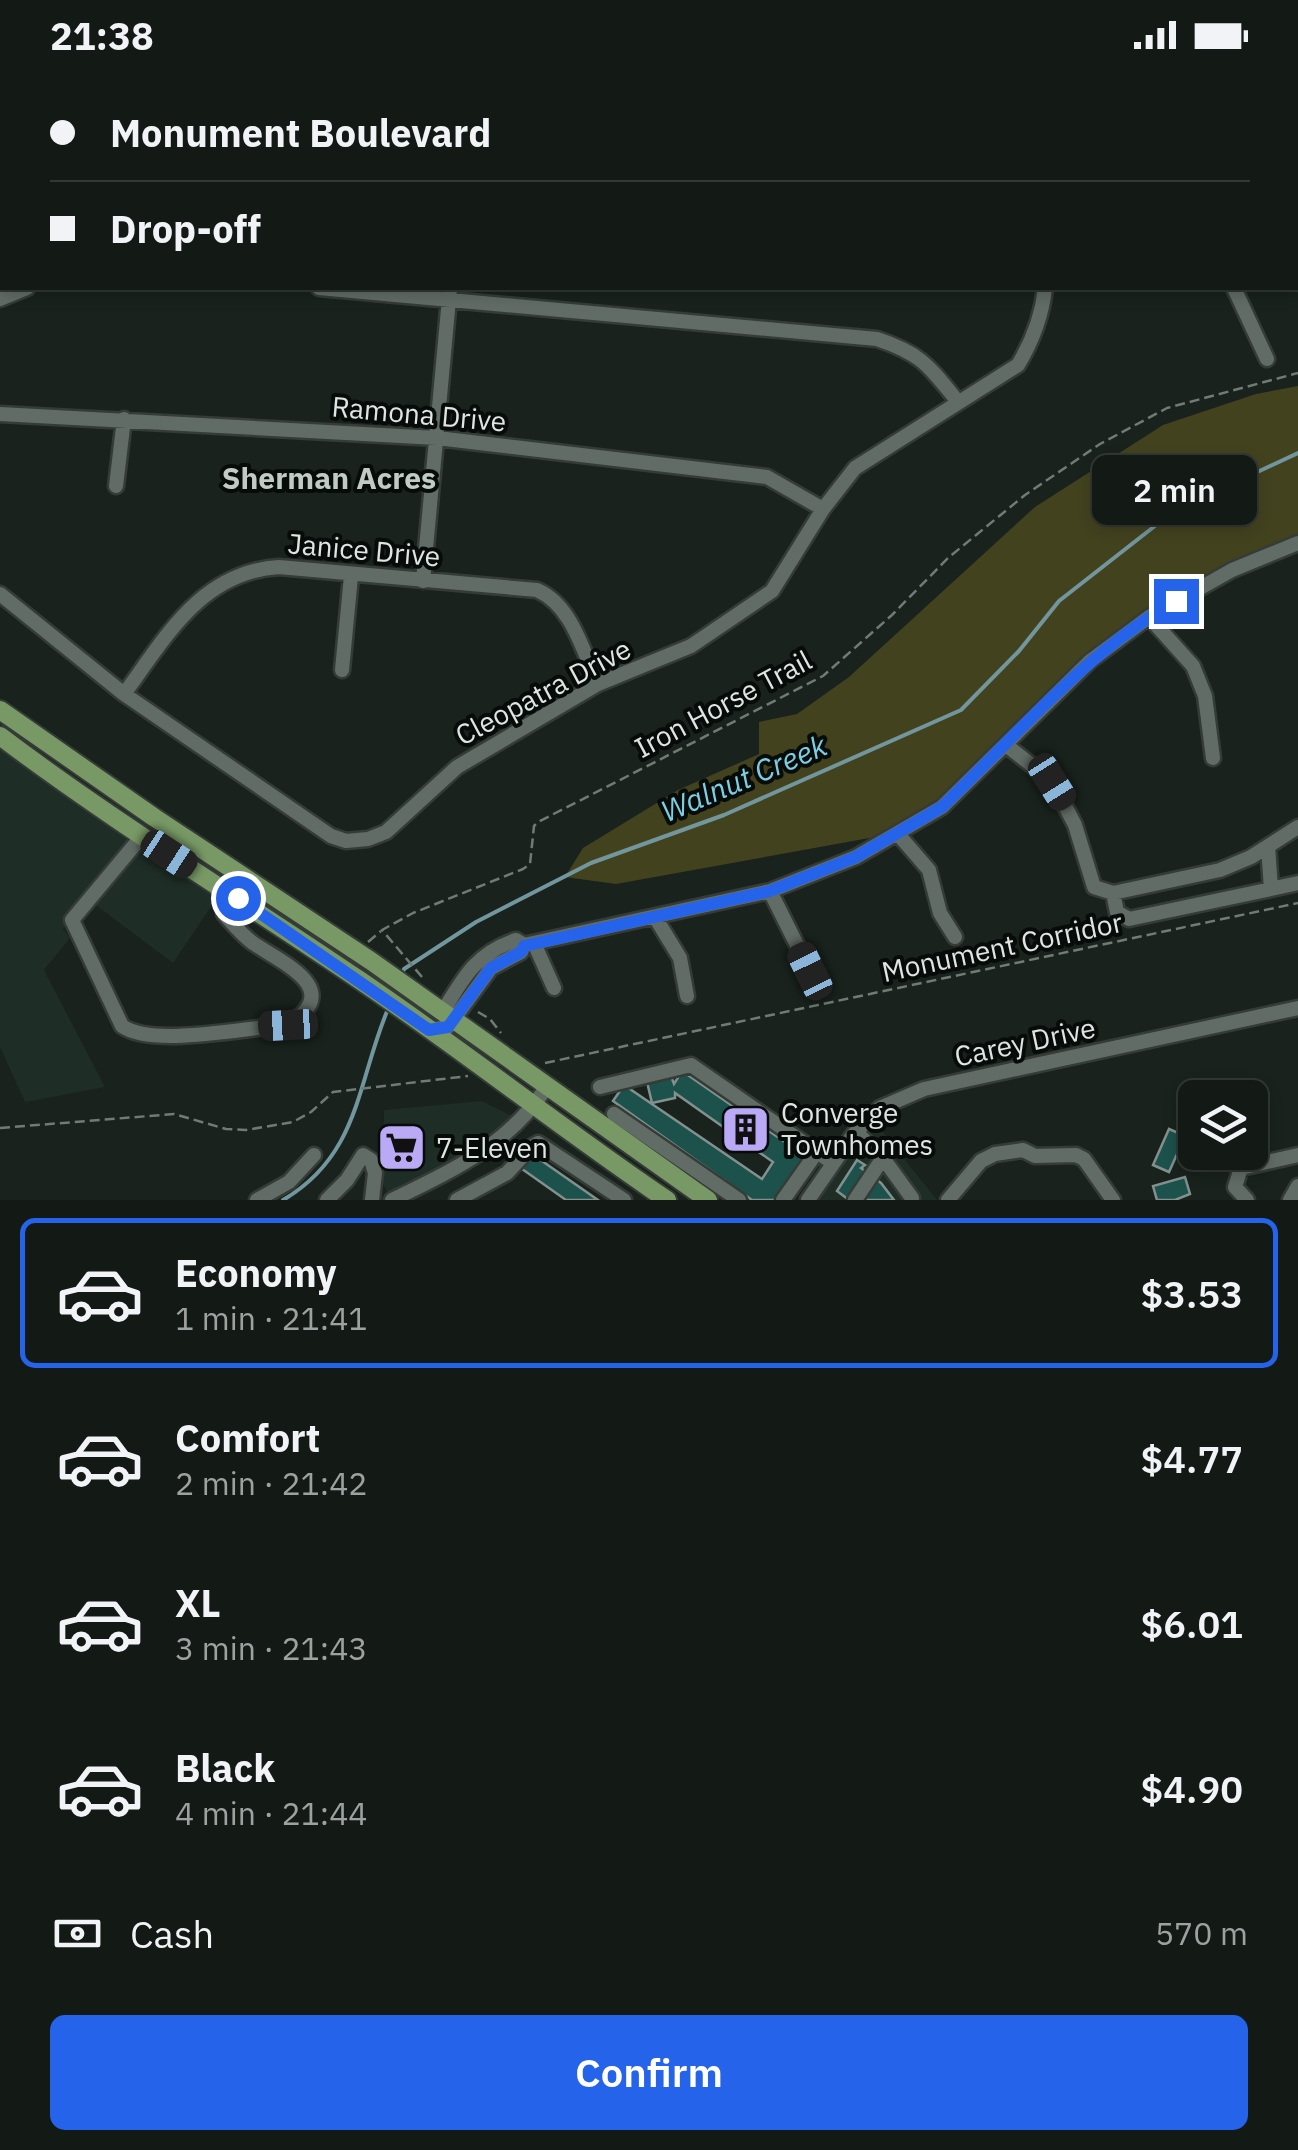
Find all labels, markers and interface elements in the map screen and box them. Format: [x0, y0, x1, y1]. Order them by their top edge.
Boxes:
text: 21:38 [50, 11, 154, 60]
text: Monument Boulevard [110, 108, 491, 157]
text: Drop-off [110, 204, 261, 253]
street label: Ramona Drive [330, 387, 508, 440]
callout: 2 min [1094, 456, 1258, 526]
district label: Sherman Acres [222, 458, 436, 497]
text: 2 min [1133, 469, 1216, 511]
street label: Janice Drive [286, 524, 442, 575]
route end [1154, 579, 1199, 624]
street label: Cleopatra Drive [449, 630, 637, 753]
street label: Iron Horse Trail [628, 641, 818, 766]
water label: Walnut Creek [655, 725, 833, 830]
car [1023, 749, 1081, 815]
car [136, 825, 202, 883]
route start [216, 876, 261, 921]
street label: Monument Corridor [878, 903, 1126, 990]
car [783, 937, 837, 1005]
car [257, 1008, 319, 1042]
street label: Carey Drive [951, 1009, 1099, 1075]
map controls [1178, 1080, 1268, 1170]
button: layers [1178, 1080, 1268, 1170]
place label: Converge Townhomes [781, 1094, 933, 1163]
building icon: Converge Townhomes [720, 1103, 772, 1155]
supermarket icon: 7-Eleven [375, 1122, 427, 1174]
place label: 7-Eleven [436, 1129, 548, 1166]
icon: car [55, 1248, 145, 1338]
text: Economy [175, 1248, 337, 1297]
text: $3.53 [1140, 1269, 1243, 1318]
text: 1 min · 21:41 [175, 1297, 368, 1339]
icon: car [55, 1413, 145, 1503]
text: Comfort [175, 1413, 320, 1462]
text: $4.77 [1140, 1434, 1243, 1483]
text: 2 min · 21:42 [175, 1462, 368, 1504]
icon: car [55, 1578, 145, 1668]
text: XL [175, 1578, 221, 1627]
text: $6.01 [1140, 1599, 1243, 1648]
text: 3 min · 21:43 [175, 1627, 368, 1669]
icon: car [55, 1743, 145, 1833]
text: Black [175, 1743, 275, 1792]
text: $4.90 [1140, 1764, 1243, 1813]
text: 4 min · 21:44 [175, 1792, 368, 1834]
icon: cash [50, 1906, 105, 1961]
text: Cash [130, 1909, 214, 1958]
text: 570 m [1155, 1912, 1248, 1954]
button: Confirm [50, 2015, 1248, 2130]

